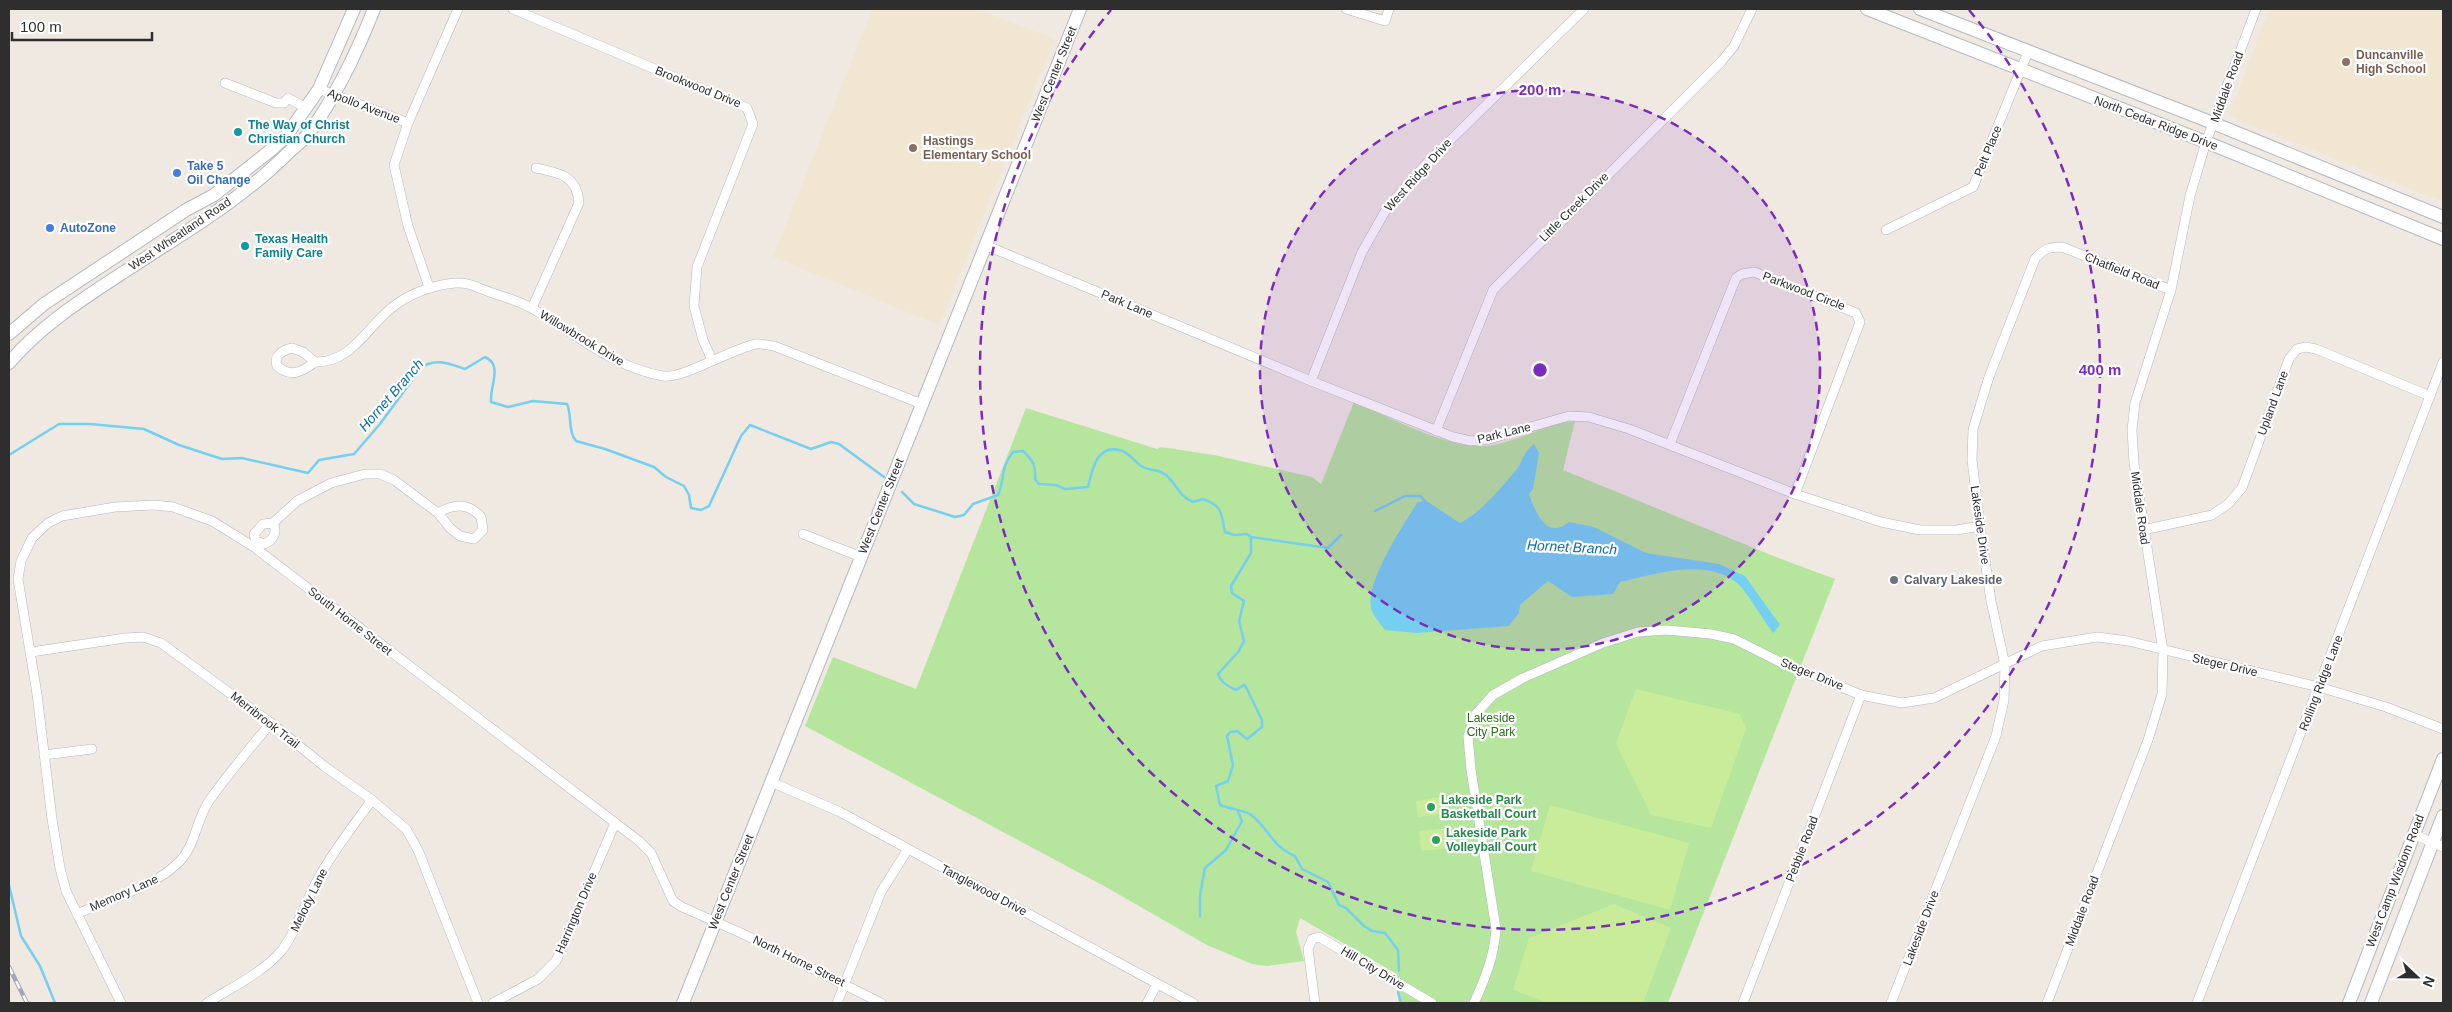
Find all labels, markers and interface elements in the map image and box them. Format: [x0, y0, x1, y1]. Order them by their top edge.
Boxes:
scale bar [12, 10, 152, 42]
text: 100 m [20, 18, 62, 35]
street label: West Center Street [1028, 24, 1080, 124]
place label: Duncanville High School [2356, 48, 2426, 76]
street label: Middale Road [2208, 50, 2246, 124]
marker: Duncanville High School [2340, 56, 2352, 68]
street label: Brookwood Drive [653, 63, 743, 111]
text: 200 m [1519, 81, 1561, 98]
street label: Apollo Avenue [326, 86, 403, 126]
street label: North Cedar Ridge Drive [2092, 93, 2220, 153]
place label: The Way of Christ Christian Church [248, 118, 350, 146]
street label: Pelt Place [1971, 123, 2005, 179]
marker: The Way of Christ Christian Church [232, 126, 244, 138]
place label: Hastings Elementary School [923, 134, 1031, 162]
street label: West Ridge Drive [1382, 135, 1455, 214]
marker: Hastings Elementary School [907, 142, 919, 154]
place label: Take 5 Oil Change [187, 159, 251, 187]
marker: Take 5 Oil Change [171, 167, 183, 179]
street label: Little Creek Drive [1537, 169, 1612, 244]
street label: West Wheatland Road [126, 195, 234, 273]
place label: AutoZone [60, 221, 116, 235]
marker: AutoZone [44, 222, 56, 234]
place label: Texas Health Family Care [255, 232, 328, 260]
marker: Texas Health Family Care [239, 240, 251, 252]
street label: Chatfield Road [2083, 250, 2161, 292]
street label: Parkwood Circle [1761, 269, 1848, 313]
street label: Park Lane [1099, 287, 1155, 321]
street label: Willowbrook Drive [537, 307, 627, 369]
water label: Hornet Branch [355, 356, 427, 434]
centre of rings [1531, 361, 1549, 379]
text: 400 m [2079, 361, 2121, 378]
street label: Upland Lane [2255, 368, 2291, 437]
street label: Park Lane [1476, 420, 1533, 446]
street label: West Center Street [855, 456, 907, 556]
street label: Middale Road [2128, 470, 2152, 546]
street label: Lakeside Drive [1968, 485, 1993, 566]
water label: Hornet Branch [1527, 537, 1618, 557]
place label: Calvary Lakeside [1904, 573, 2002, 587]
marker: Calvary Lakeside [1888, 574, 1900, 586]
street label: South Horne Street [305, 584, 395, 659]
street label: Rolling Ridge Lane [2296, 633, 2346, 733]
street label: Steger Drive [2191, 651, 2259, 679]
street label: Steger Drive [1778, 655, 1846, 693]
street label: Merribrook Trail [228, 689, 302, 751]
park label: Lakeside City Park [1467, 711, 1516, 739]
place label: Lakeside Park Basketball Court [1441, 793, 1536, 821]
marker: Lakeside Park Basketball Court [1425, 801, 1437, 813]
street label: West Camp Wisdom Road [2363, 813, 2427, 949]
street label: Pebble Road [1783, 814, 1821, 884]
place label: Lakeside Park Volleyball Court [1446, 826, 1536, 854]
street label: West Center Street [705, 832, 757, 932]
marker: Lakeside Park Volleyball Court [1430, 834, 1442, 846]
street label: Tanglewood Drive [939, 861, 1030, 919]
street label: Melody Lane [288, 866, 330, 934]
street label: Harrington Drive [552, 870, 600, 956]
street label: Memory Lane [88, 872, 161, 914]
street label: Middale Road [2062, 874, 2102, 948]
street label: Lakeside Drive [1900, 888, 1942, 968]
street label: North Horne Street [751, 933, 848, 990]
street label: Hill City Drive [1339, 943, 1408, 993]
north arrow [2392, 952, 2442, 1002]
text: N [2420, 974, 2438, 990]

